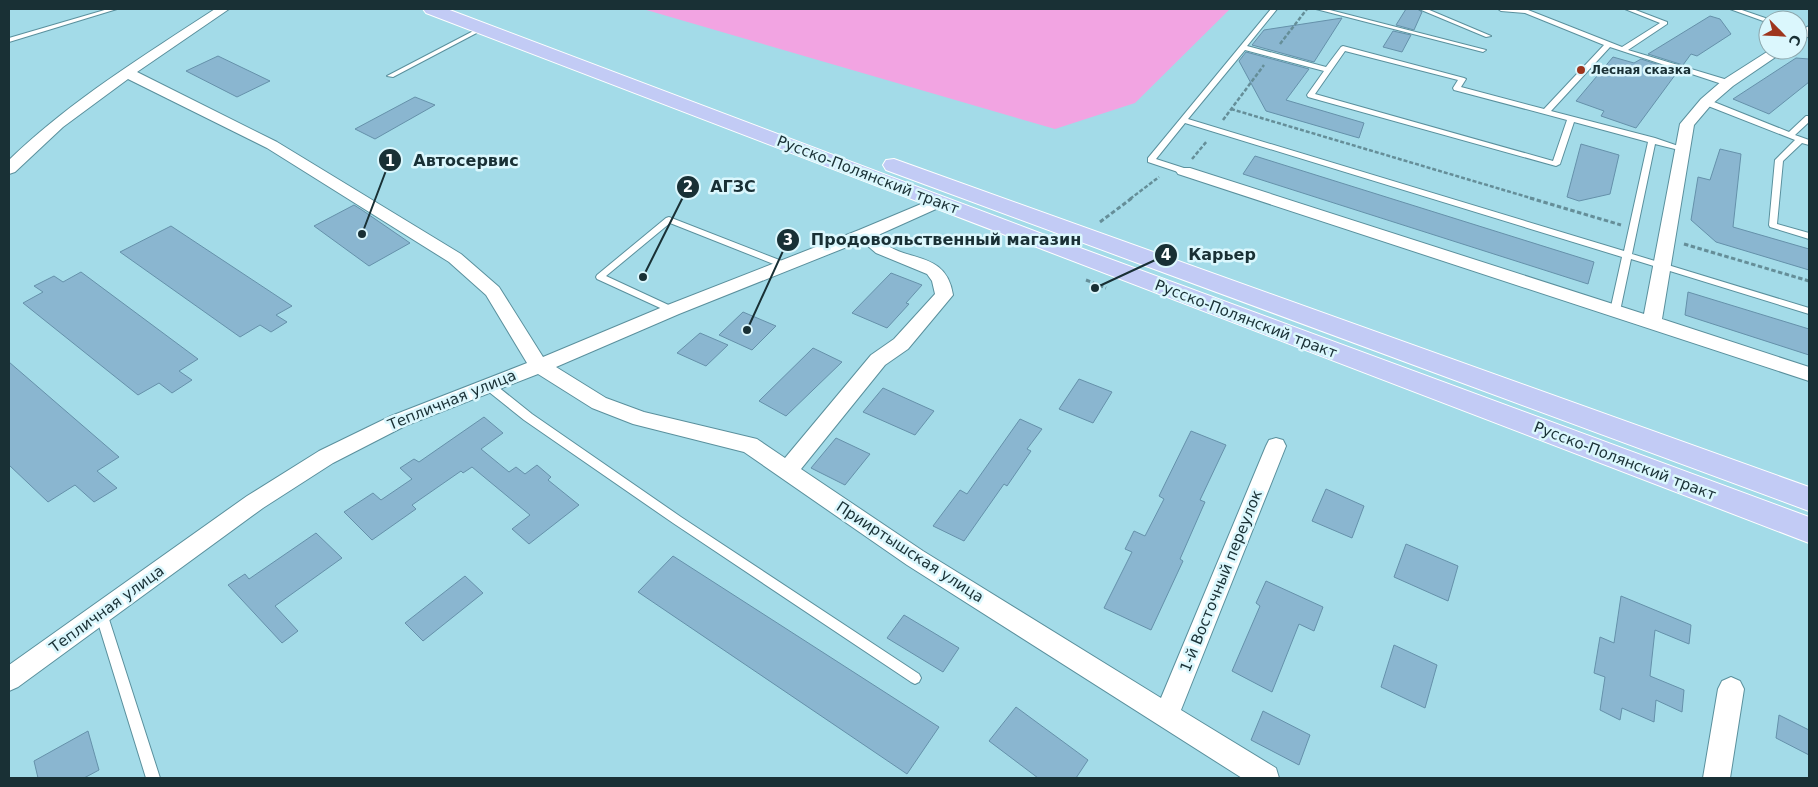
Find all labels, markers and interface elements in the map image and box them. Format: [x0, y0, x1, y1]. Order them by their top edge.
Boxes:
north arrow [1758, 10, 1808, 60]
text: С [1785, 32, 1804, 48]
place label: Лесная сказка [1591, 63, 1691, 77]
marker: Лесная сказка [1575, 64, 1587, 76]
street label: Русско-Полянский тракт [774, 132, 962, 218]
callout: Автосервис [378, 145, 528, 176]
text: Автосервис [413, 151, 519, 170]
text: 1 [385, 152, 395, 170]
callout: АГЗС [675, 171, 766, 202]
text: АГЗС [710, 177, 756, 196]
text: 2 [683, 178, 693, 196]
callout: Продовольственный магазин [775, 224, 1091, 255]
text: Продовольственный магазин [811, 230, 1081, 249]
text: 3 [783, 231, 793, 249]
callout: Карьер [1153, 239, 1266, 270]
text: Карьер [1188, 245, 1256, 264]
text: 4 [1161, 246, 1171, 264]
street label: Русско-Полянский тракт [1152, 276, 1340, 362]
street label: Тепличная улица [384, 366, 519, 434]
street label: Русско-Полянский тракт [1531, 418, 1719, 504]
street label: 1-й Восточный переулок [1176, 487, 1266, 675]
street label: Прииртышская улица [833, 498, 987, 606]
street label: Тепличная улица [46, 562, 168, 657]

